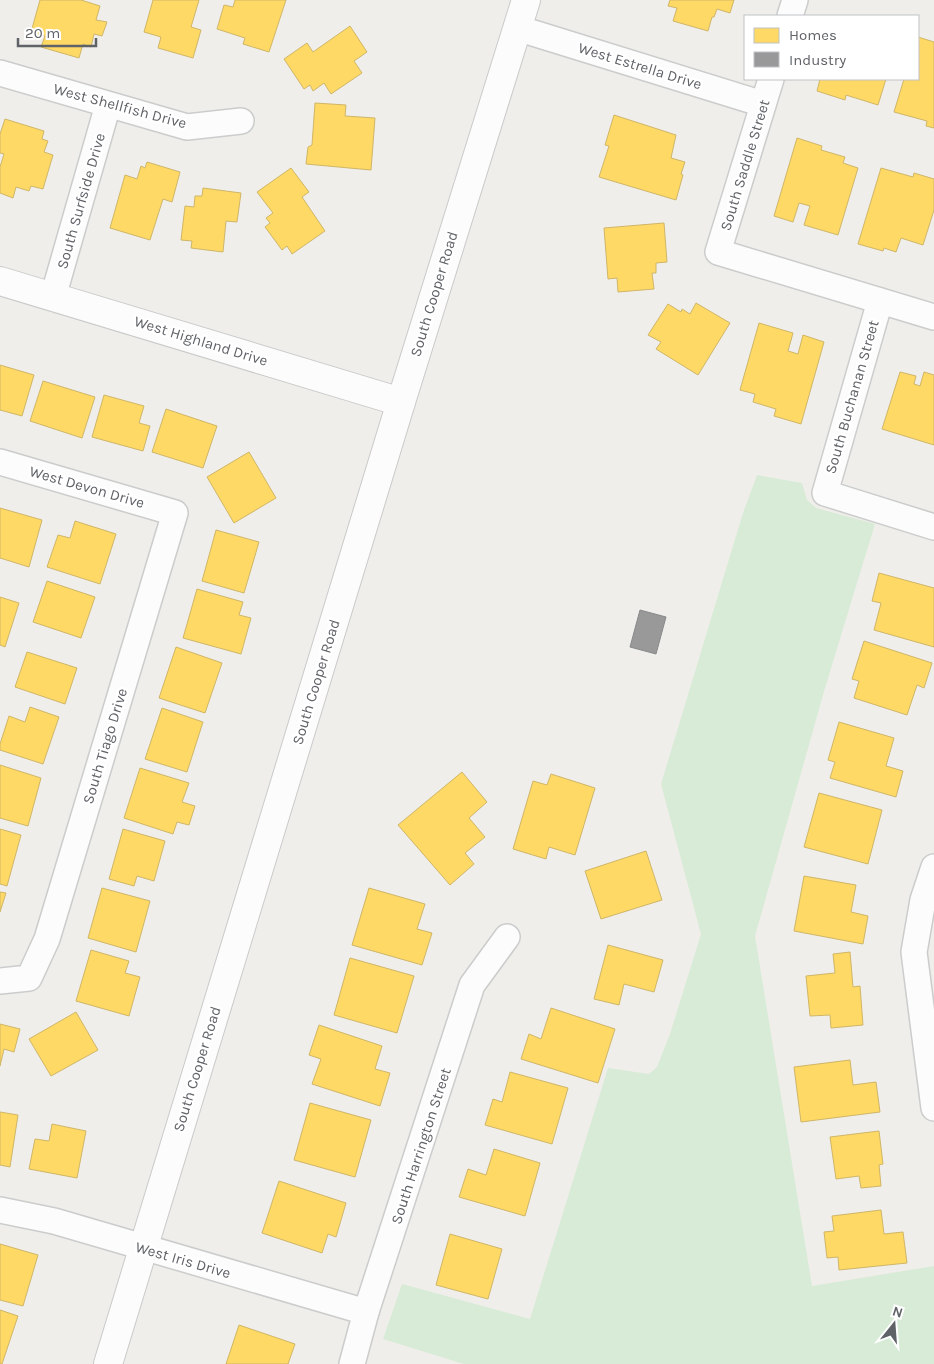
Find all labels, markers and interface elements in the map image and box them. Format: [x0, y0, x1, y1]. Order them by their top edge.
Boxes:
scale bar [18, 15, 95, 47]
legend [744, 15, 919, 80]
text: 20 m [25, 24, 60, 42]
text: Homes [789, 26, 837, 44]
street label: West Estrella Drive [576, 39, 704, 93]
text: Industry [789, 51, 846, 69]
street label: West Shellfish Drive [51, 80, 189, 132]
street label: South Saddle Street [716, 97, 774, 233]
street label: South Surfside Drive [53, 131, 109, 271]
street label: South Cooper Road [406, 229, 462, 359]
street label: West Highland Drive [132, 312, 270, 370]
street label: South Buchanan Street [821, 318, 883, 476]
street label: West Devon Drive [27, 462, 147, 512]
street label: South Cooper Road [288, 617, 344, 747]
street label: South Tiago Drive [79, 686, 131, 806]
street label: South Cooper Road [169, 1004, 225, 1134]
street label: South Harrington Street [387, 1065, 455, 1226]
street label: West Iris Drive [133, 1238, 233, 1282]
north arrow [869, 1299, 919, 1349]
text: N [890, 1302, 905, 1322]

